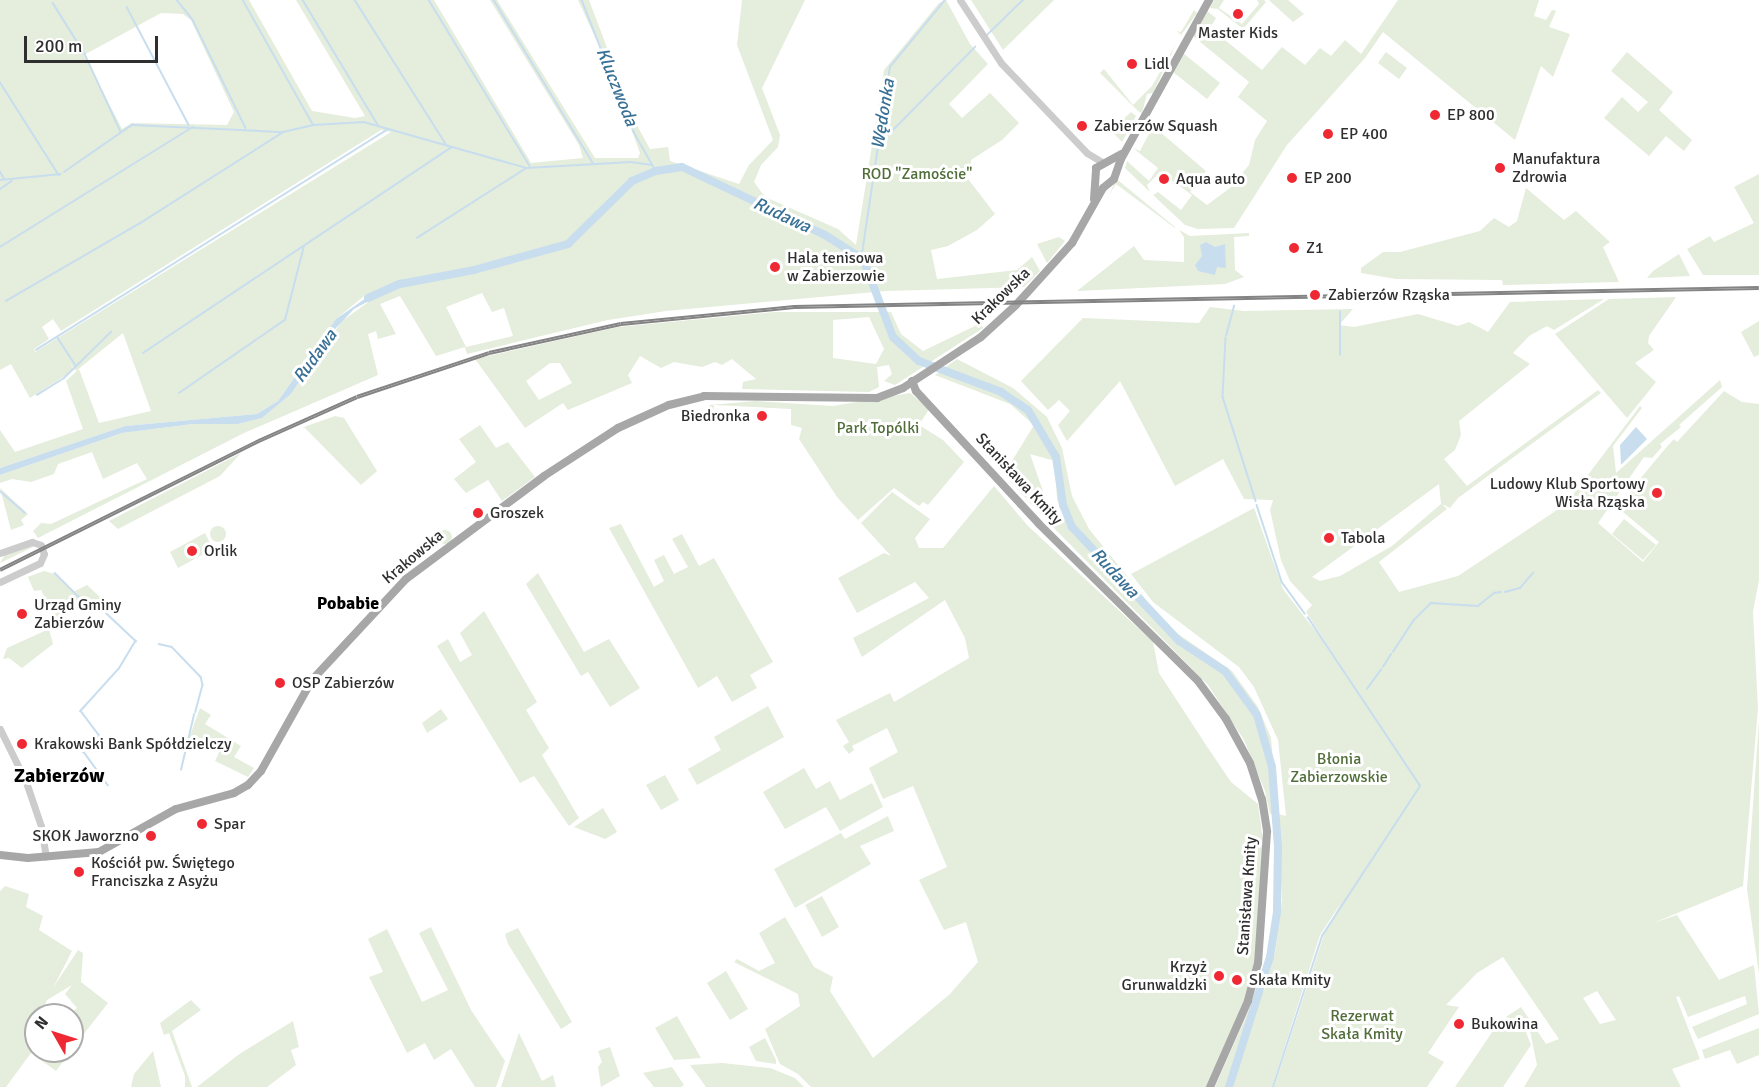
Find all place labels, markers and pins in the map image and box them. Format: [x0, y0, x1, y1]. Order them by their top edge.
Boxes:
marker: Master Kids [1231, 7, 1245, 21]
place label: Master Kids [1198, 23, 1278, 43]
place label: Lidl [1144, 54, 1170, 74]
marker: Lidl [1125, 57, 1139, 71]
place label: EP 800 [1447, 105, 1495, 125]
marker: EP 800 [1428, 108, 1442, 122]
place label: Zabierzów Squash [1094, 116, 1218, 136]
marker: Zabierzów Squash [1075, 119, 1089, 133]
place label: EP 400 [1340, 124, 1388, 144]
marker: EP 400 [1321, 127, 1335, 141]
place label: Manufaktura Zdrowia [1512, 149, 1600, 187]
marker: Manufaktura Zdrowia [1493, 161, 1507, 175]
place label: EP 200 [1304, 168, 1352, 188]
place label: Aqua auto [1176, 169, 1245, 189]
marker: EP 200 [1285, 171, 1299, 185]
marker: Aqua auto [1157, 172, 1171, 186]
place label: Z1 [1306, 238, 1324, 258]
marker: Z1 [1287, 241, 1301, 255]
place label: Hala tenisowa w Zabierzowie [787, 248, 885, 286]
marker: Hala tenisowa w Zabierzowie [768, 260, 782, 274]
place label: Zabierzów Rząska [1328, 285, 1450, 305]
marker: Zabierzów Rząska [1306, 286, 1324, 304]
place label: Biedronka [681, 406, 750, 426]
marker: Biedronka [755, 409, 769, 423]
place label: Ludowy Klub Sportowy Wisła Rząska [1490, 474, 1645, 512]
marker: Ludowy Klub Sportowy Wisła Rząska [1650, 486, 1664, 500]
place label: Groszek [490, 503, 544, 523]
marker: Groszek [471, 506, 485, 520]
place label: Tabola [1341, 528, 1385, 548]
marker: Tabola [1322, 531, 1336, 545]
place label: Orlik [204, 541, 237, 561]
marker: Orlik [185, 544, 199, 558]
place label: Urząd Gminy Zabierzów [34, 595, 121, 633]
marker: Urząd Gminy Zabierzów [15, 607, 29, 621]
place label: OSP Zabierzów [292, 673, 394, 693]
marker: OSP Zabierzów [273, 676, 287, 690]
place label: Krakowski Bank Spółdzielczy [34, 734, 231, 754]
marker: Krakowski Bank Spółdzielczy [15, 737, 29, 751]
place label: Spar [214, 814, 245, 834]
marker: Spar [195, 817, 209, 831]
place label: SKOK Jaworzno [33, 826, 139, 846]
marker: SKOK Jaworzno [144, 829, 158, 843]
place label: Kościół pw. Świętego Franciszka z Asyżu [91, 853, 235, 891]
marker: Kościół pw. Świętego Franciszka z Asyżu [72, 865, 86, 879]
place label: Krzyż Grunwaldzki [1122, 957, 1207, 995]
marker: Krzyż Grunwaldzki [1212, 969, 1226, 983]
place label: Skała Kmity [1249, 970, 1331, 990]
marker: Skała Kmity [1230, 973, 1244, 987]
place label: Bukowina [1471, 1014, 1538, 1034]
marker: Bukowina [1452, 1017, 1466, 1031]

